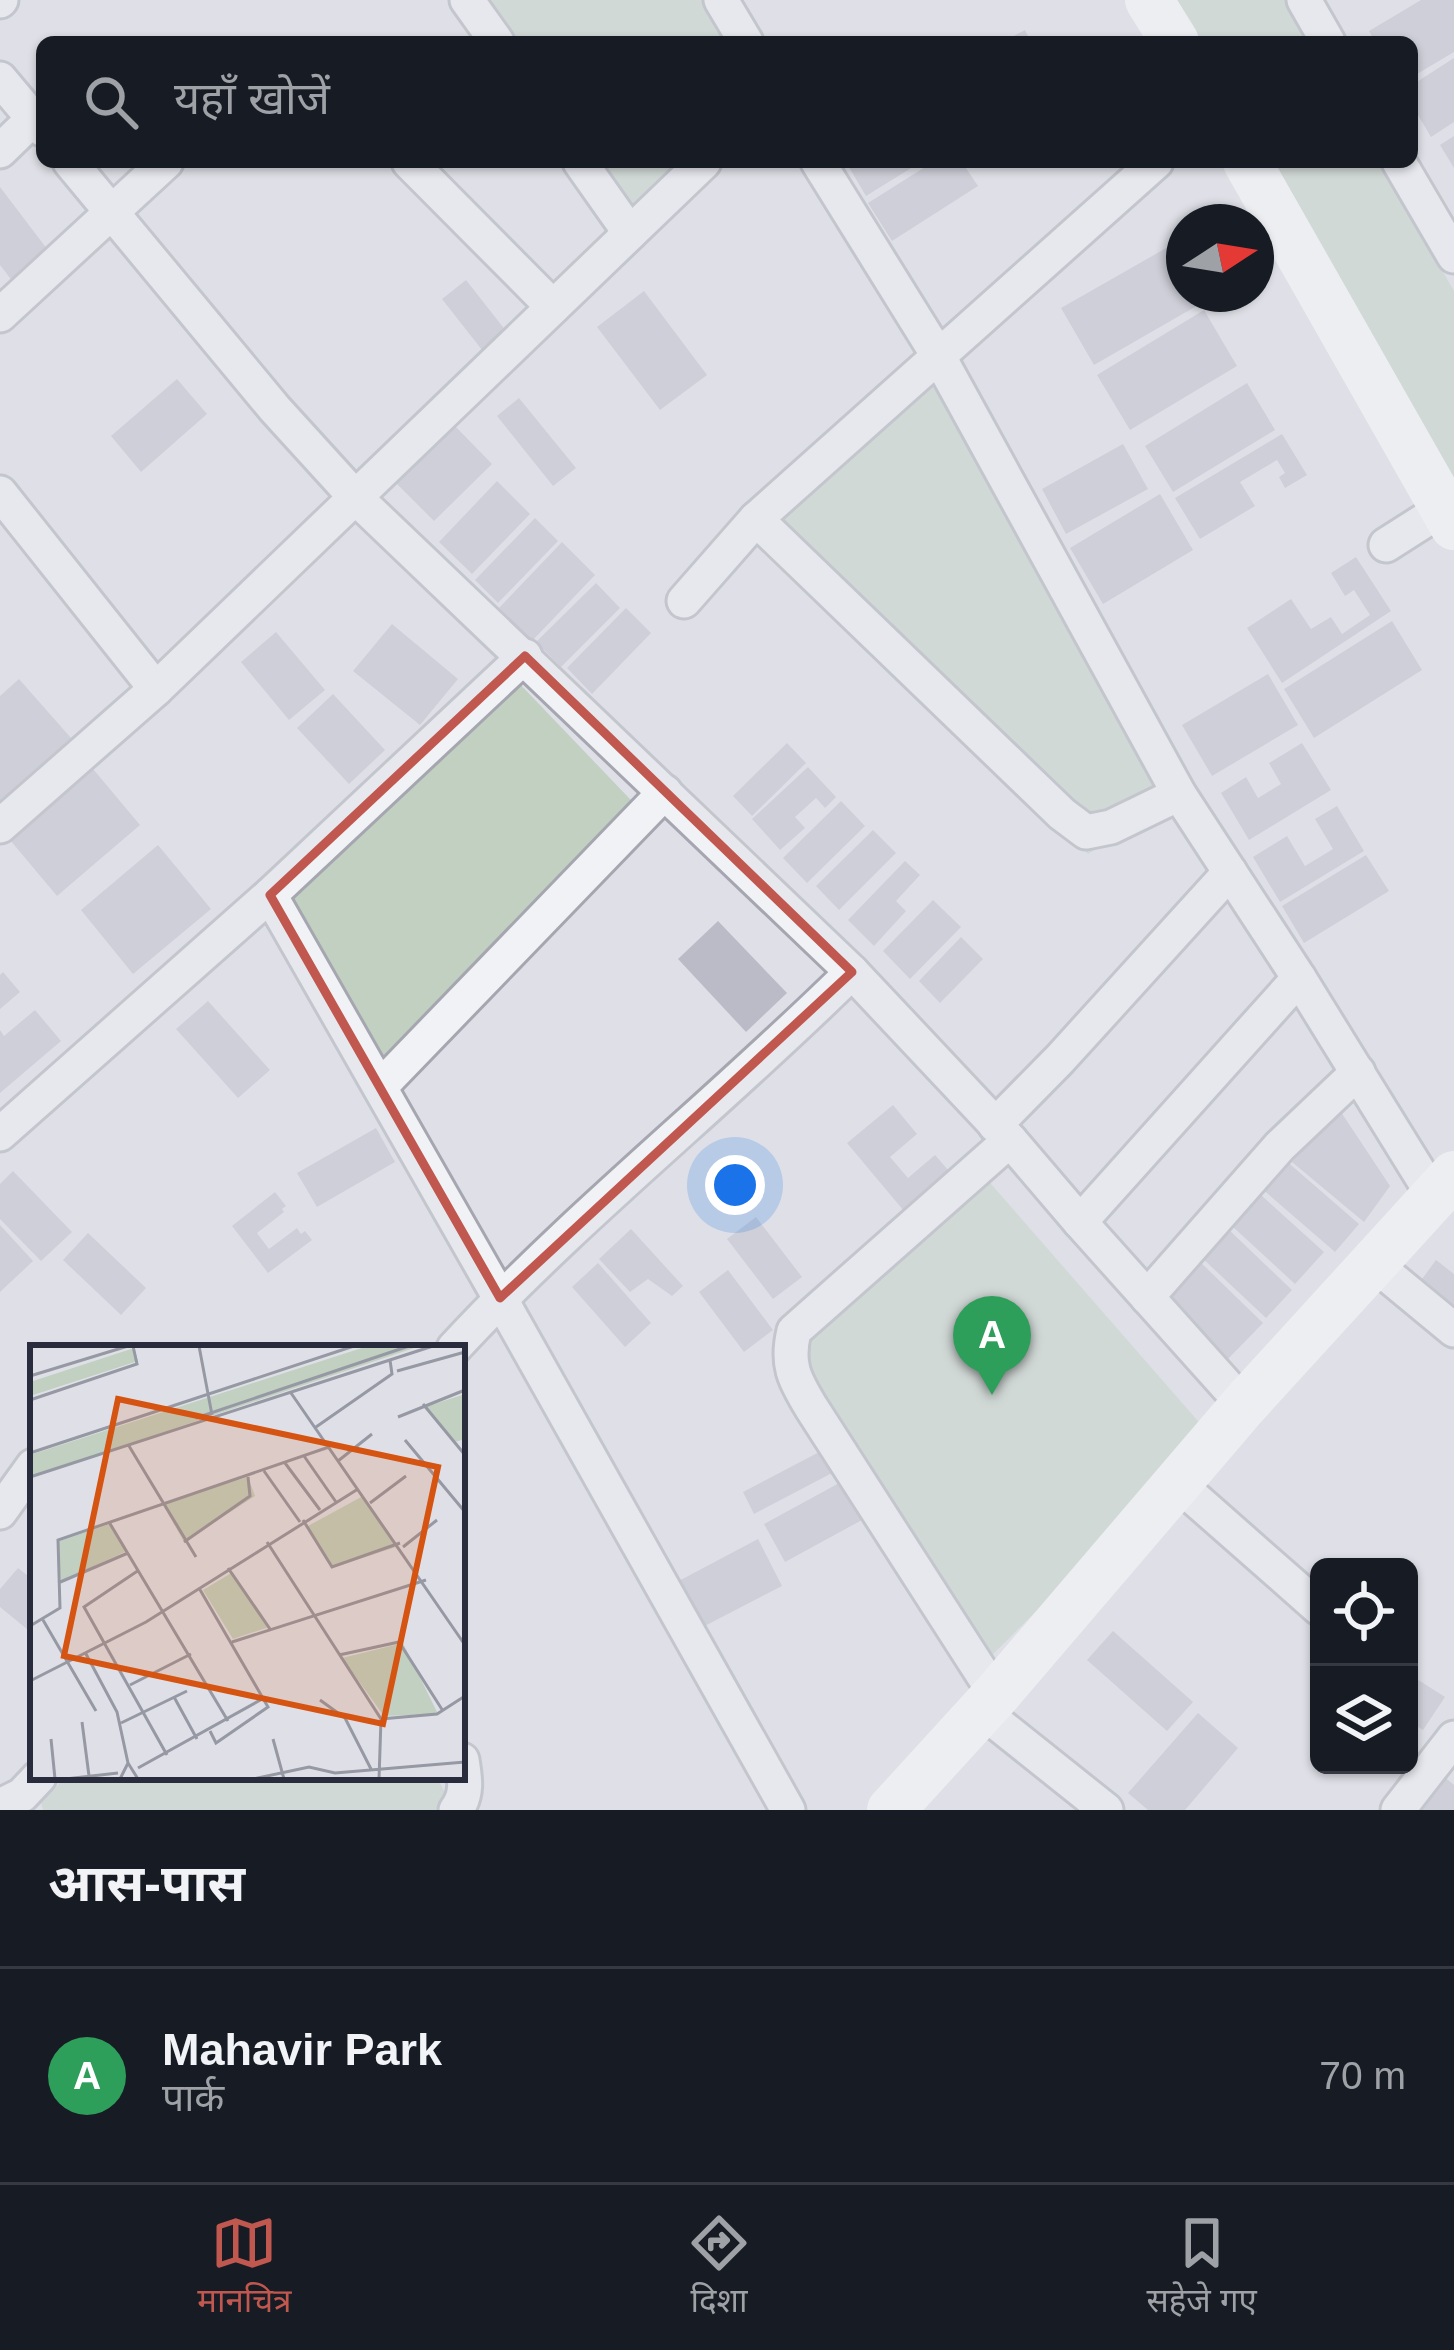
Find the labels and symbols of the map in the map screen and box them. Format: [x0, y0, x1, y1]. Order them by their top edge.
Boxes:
north arrow [1166, 204, 1274, 312]
your location [705, 1155, 765, 1215]
pin: A [953, 1296, 1031, 1395]
inset map [30, 1345, 465, 1780]

